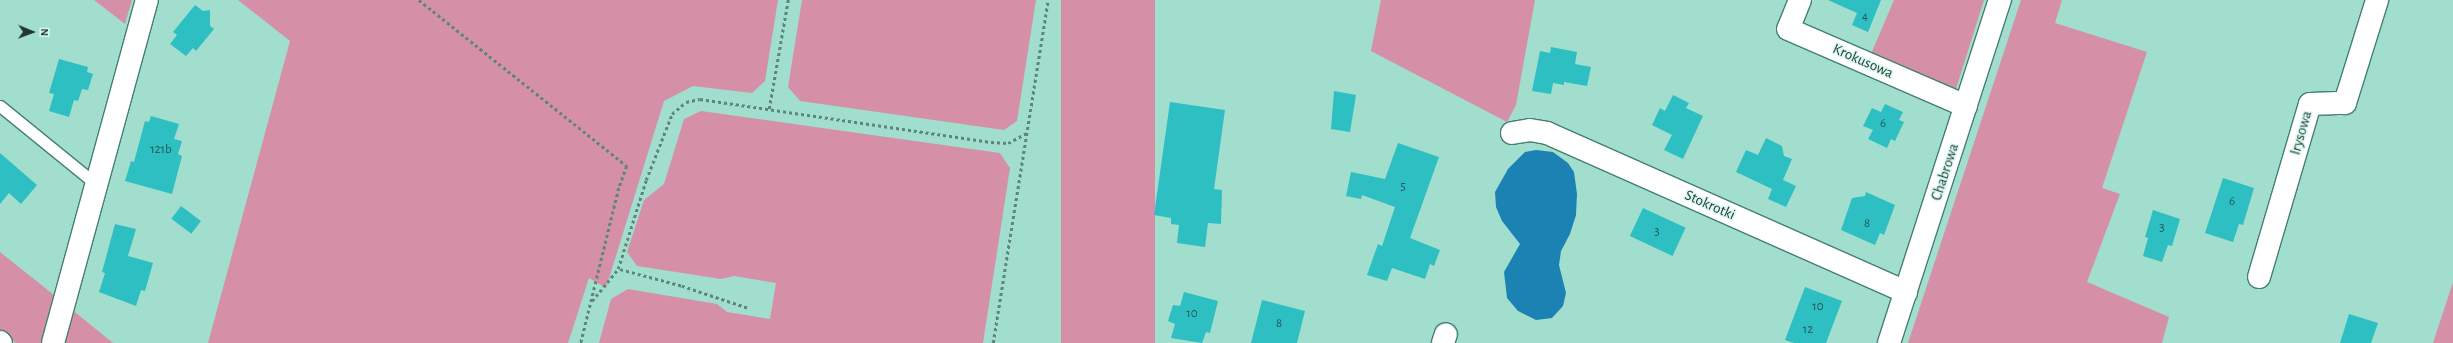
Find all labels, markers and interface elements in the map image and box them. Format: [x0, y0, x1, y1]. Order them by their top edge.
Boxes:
house number: 4 [1862, 9, 1868, 25]
north arrow [12, 12, 52, 52]
text: N [39, 28, 50, 36]
street label: Krokusowa [1830, 40, 1896, 82]
street label: Irysowa [2286, 109, 2316, 157]
house number: 6 [1880, 116, 1886, 132]
street label: Chabrowa [1927, 141, 1963, 203]
house number: 121b [150, 142, 172, 158]
house number: 5 [1400, 179, 1406, 195]
street label: Stokrotki [1682, 186, 1738, 224]
house number: 6 [2229, 194, 2235, 210]
house number: 8 [1864, 216, 1870, 232]
house number: 3 [2159, 220, 2165, 236]
house number: 3 [1654, 224, 1660, 240]
house number: 10 [1812, 299, 1824, 315]
house number: 10 [1186, 306, 1198, 322]
house number: 8 [1276, 316, 1282, 332]
house number: 12 [1803, 322, 1813, 338]

